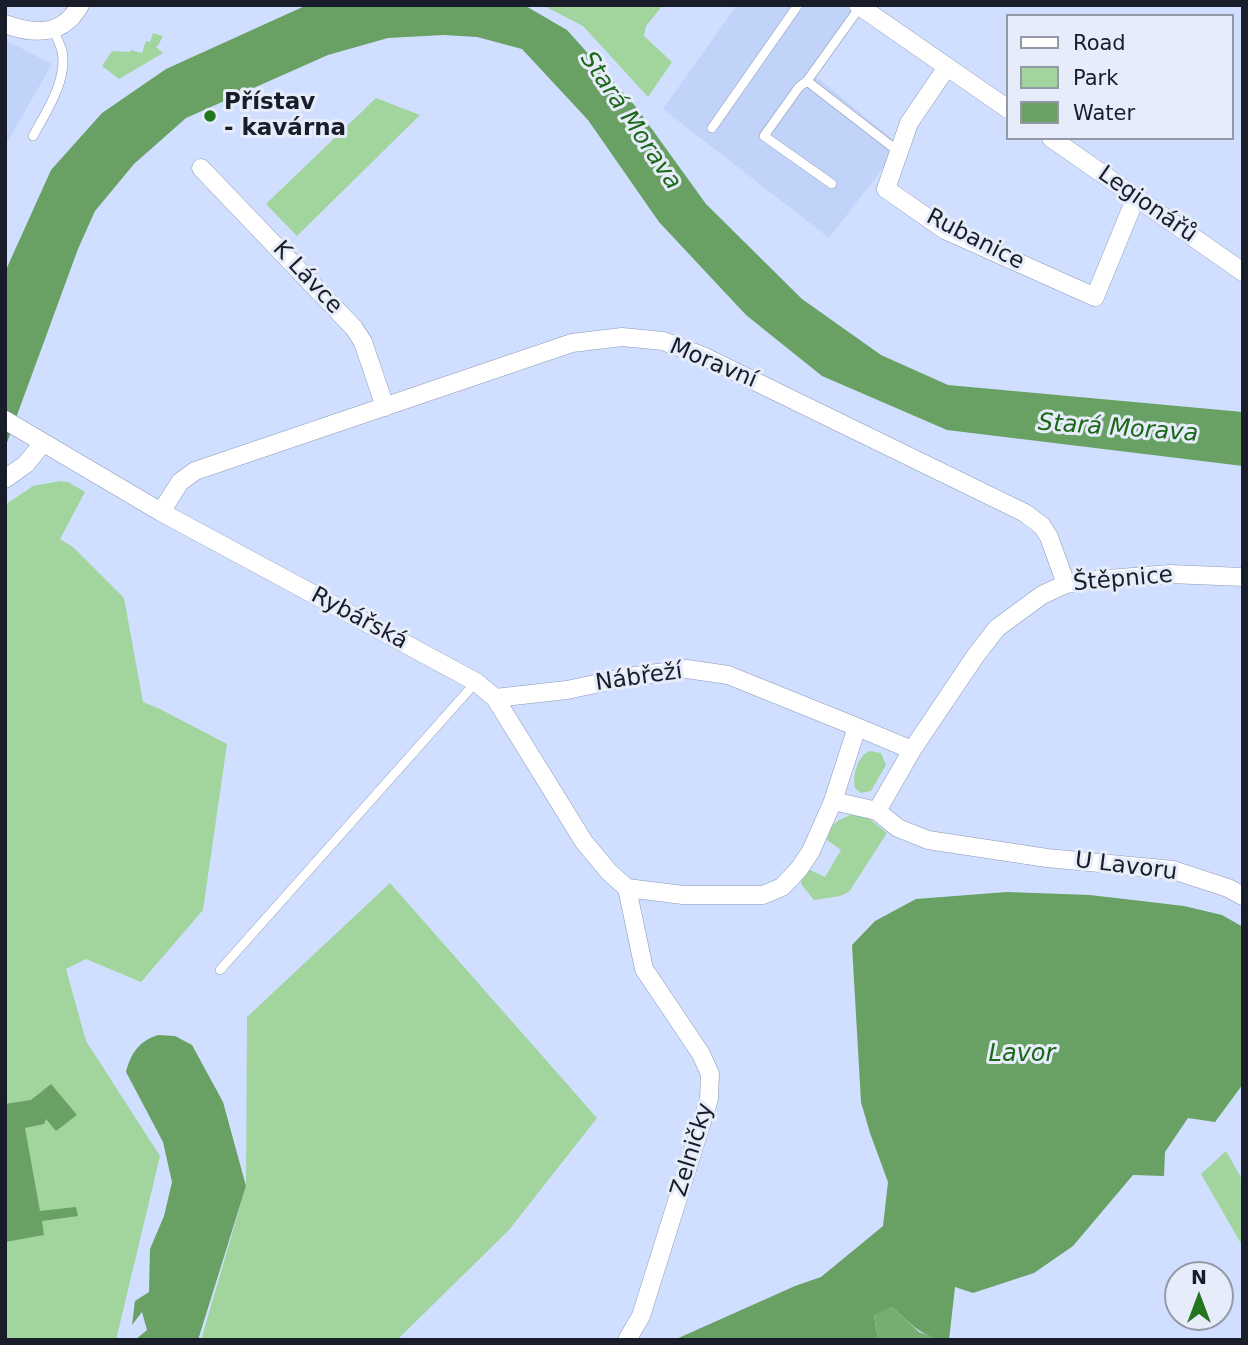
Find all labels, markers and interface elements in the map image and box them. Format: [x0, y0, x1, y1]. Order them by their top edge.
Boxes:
legend [1006, 14, 1234, 140]
text: Road [1073, 31, 1126, 55]
water label: Stará Morava [573, 46, 687, 196]
text: Park [1073, 66, 1118, 90]
place label: Přístav - kavárna [224, 89, 346, 143]
text: Water [1073, 101, 1135, 125]
marker: Přístav - kavárna [202, 108, 218, 124]
street label: Legionářů [1092, 161, 1202, 249]
street label: Rubanice [922, 204, 1028, 276]
street label: K Lávce [266, 236, 348, 320]
street label: Moravní [665, 333, 761, 395]
water label: Stará Morava [1037, 409, 1199, 449]
street label: Štěpnice [1072, 562, 1174, 598]
street label: Rybářská [306, 582, 412, 656]
street label: Nábřeží [594, 658, 684, 698]
street label: U Lavoru [1073, 847, 1179, 887]
water label: Lavor [989, 1041, 1055, 1069]
street label: Zelničky [666, 1100, 720, 1200]
north arrow [1164, 1261, 1234, 1331]
text: N [1191, 1266, 1207, 1288]

